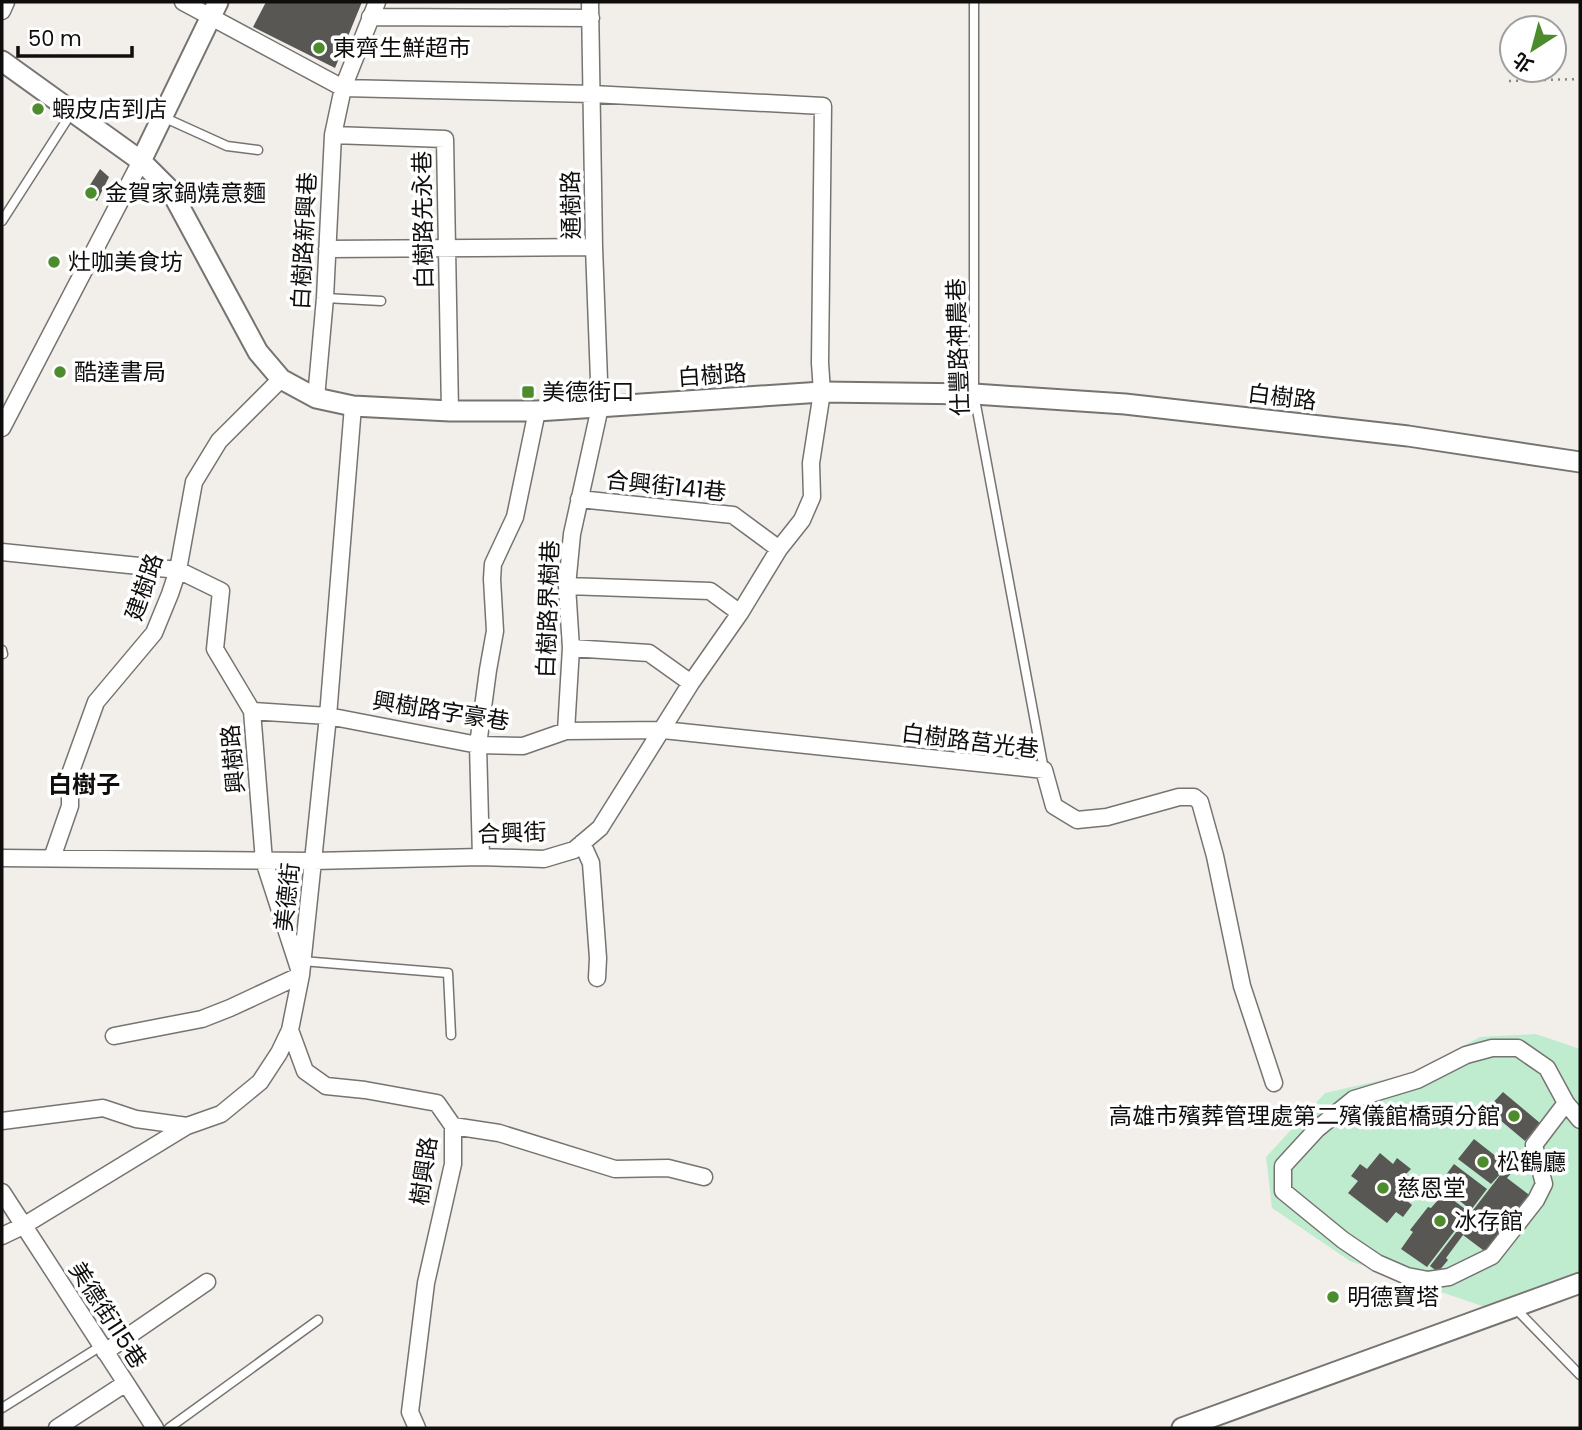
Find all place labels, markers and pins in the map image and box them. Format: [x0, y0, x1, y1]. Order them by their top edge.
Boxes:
place label: 東齊生鮮超市 [333, 32, 471, 64]
marker: 東齊生鮮超市 [311, 40, 327, 56]
place label: 蝦皮店到店 [52, 93, 167, 125]
marker: 蝦皮店到店 [30, 101, 46, 117]
place label: 金賀家鍋燒意麵 [105, 177, 266, 209]
marker: 金賀家鍋燒意麵 [83, 185, 99, 201]
place label: 灶咖美食坊 [68, 246, 183, 278]
marker: 灶咖美食坊 [46, 254, 62, 270]
place label: 酷達書局 [74, 356, 166, 388]
marker: 酷達書局 [52, 364, 68, 380]
place label: 美德街口 [542, 376, 634, 408]
marker: 美德街口 [520, 384, 536, 400]
place label: 高雄市殯葬管理處第二殯儀館橋頭分館 [1109, 1100, 1500, 1132]
marker: 高雄市殯葬管理處第二殯儀館橋頭分館 [1506, 1108, 1522, 1124]
place label: 松鶴廳 [1497, 1146, 1566, 1178]
marker: 松鶴廳 [1475, 1154, 1491, 1170]
place label: 慈恩堂 [1397, 1172, 1466, 1204]
marker: 慈恩堂 [1375, 1180, 1391, 1196]
place label: 冰存館 [1454, 1205, 1523, 1237]
marker: 冰存館 [1432, 1213, 1448, 1229]
place label: 明德寶塔 [1347, 1281, 1439, 1313]
marker: 明德寶塔 [1325, 1289, 1341, 1305]

